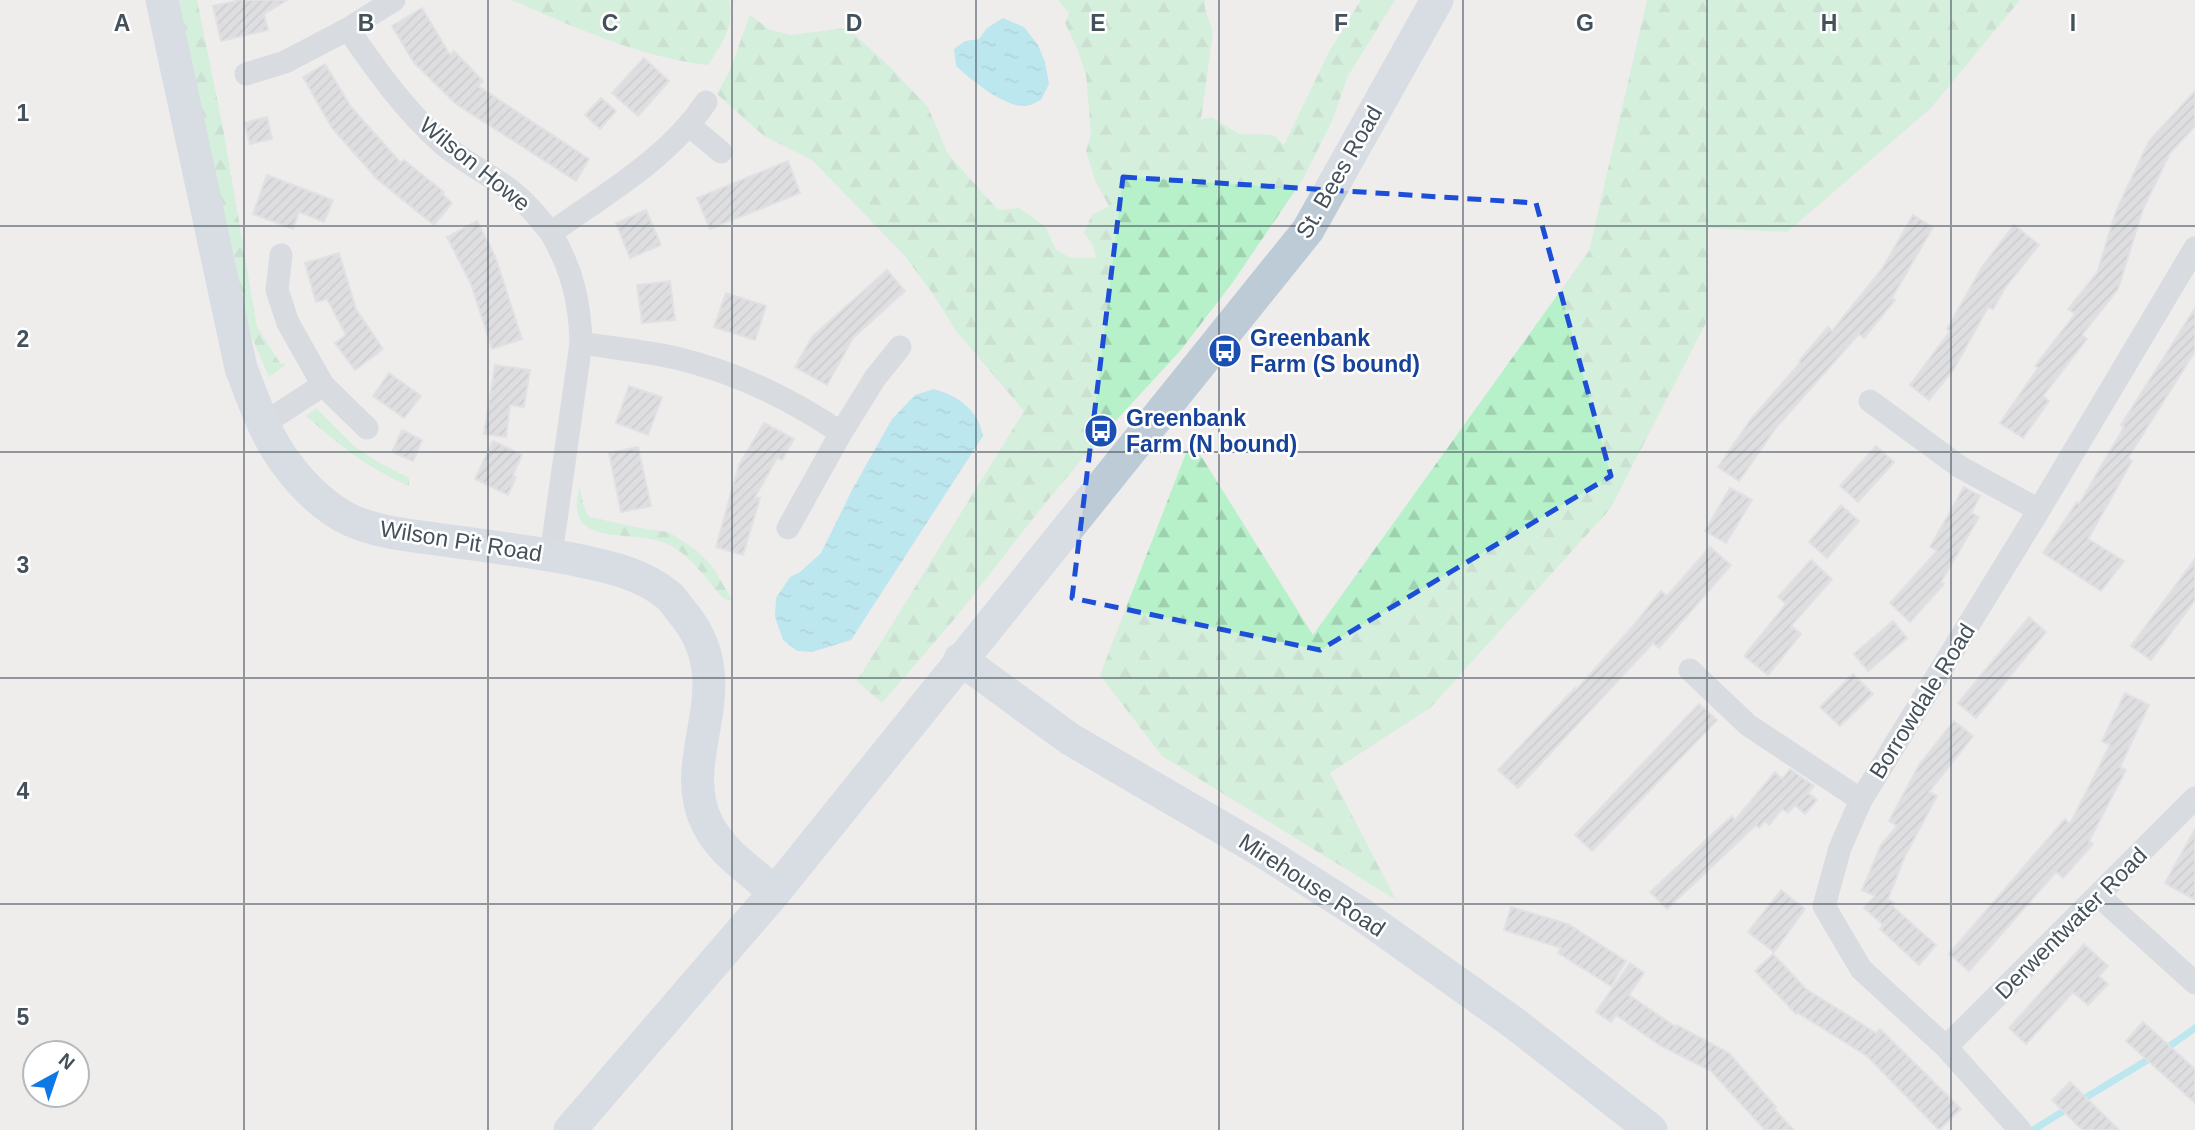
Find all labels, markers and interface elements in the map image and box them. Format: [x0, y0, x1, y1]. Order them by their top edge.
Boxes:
text: A [114, 10, 130, 36]
text: B [358, 10, 374, 36]
text: C [602, 10, 618, 36]
text: D [846, 10, 862, 36]
text: E [1090, 10, 1106, 36]
text: F [1334, 10, 1348, 36]
text: G [1576, 10, 1594, 36]
text: H [1821, 10, 1837, 36]
text: I [2070, 10, 2076, 36]
text: 1 [17, 100, 30, 126]
street label: St. Bees Road [1291, 101, 1387, 243]
street label: Wilson Howe [415, 112, 535, 216]
place label: Greenbank Farm (S bound) [1250, 325, 1420, 377]
text: 2 [17, 326, 29, 352]
bus stop icon: Greenbank Farm (S bound) [1206, 332, 1244, 370]
place label: Greenbank Farm (N bound) [1126, 405, 1297, 457]
bus stop icon: Greenbank Farm (N bound) [1082, 412, 1120, 450]
street label: Wilson Pit Road [378, 515, 544, 567]
text: 3 [17, 552, 29, 578]
street label: Borrowdale Road [1864, 619, 1980, 783]
text: 4 [17, 778, 30, 804]
street label: Mirehouse Road [1234, 828, 1390, 942]
street label: Derwentwater Road [1990, 842, 2152, 1004]
text: 5 [17, 1004, 30, 1030]
north arrow [21, 1039, 91, 1109]
text: N [55, 1049, 79, 1074]

